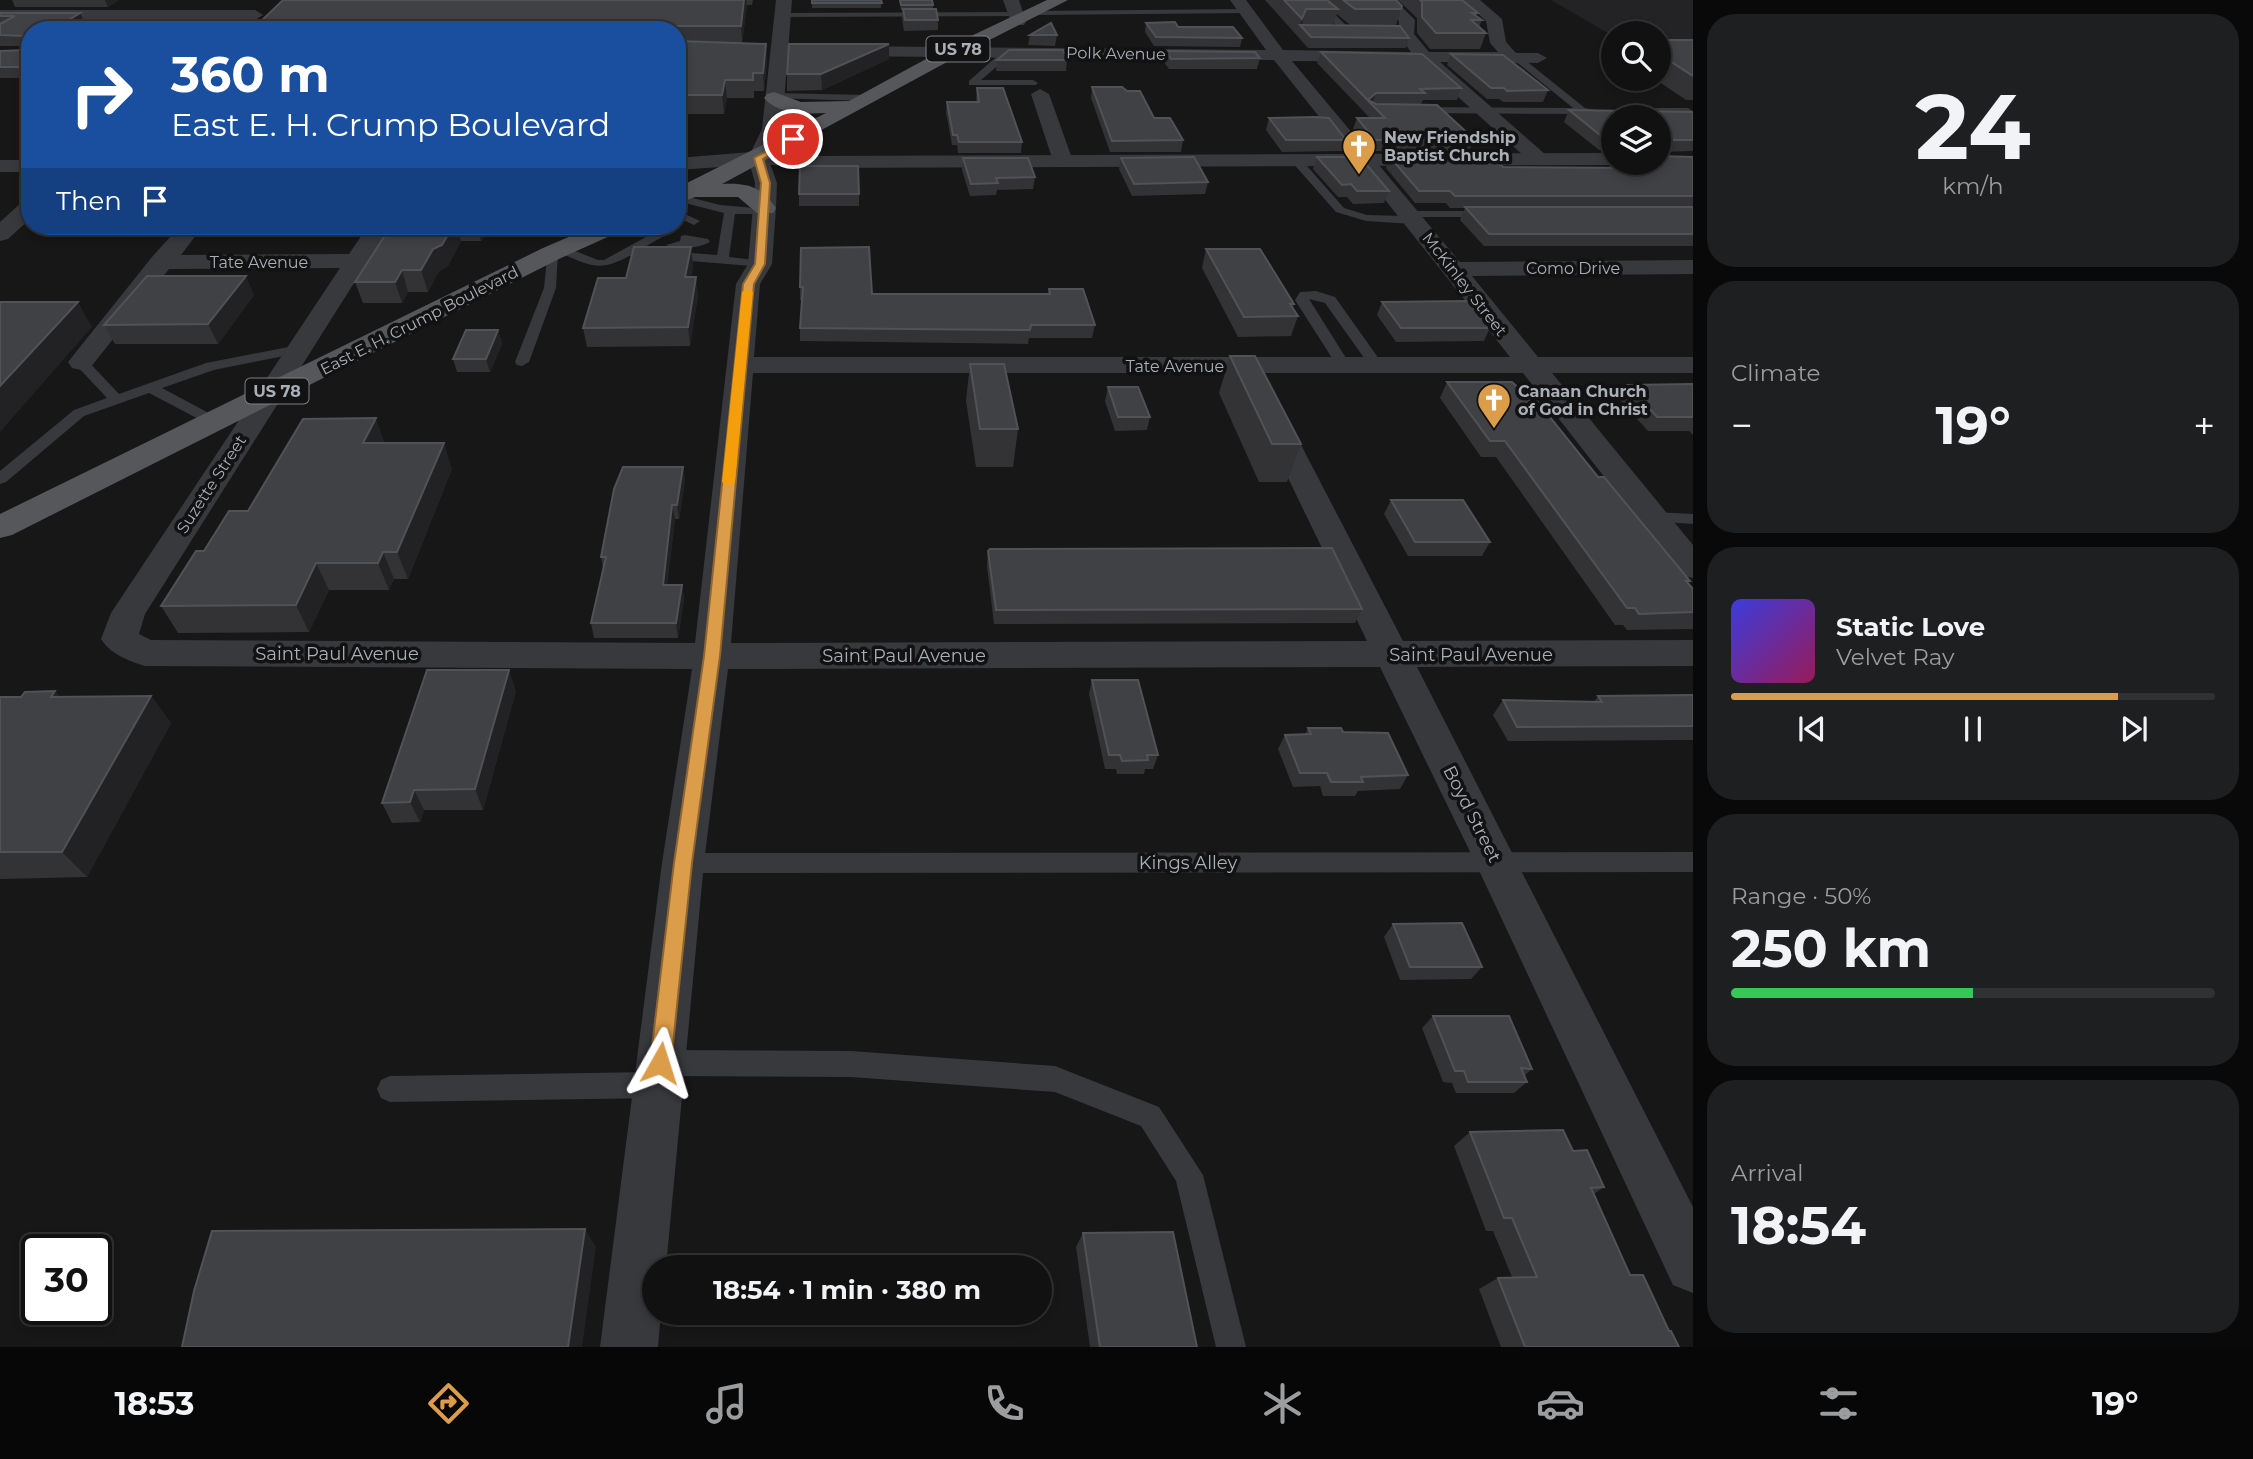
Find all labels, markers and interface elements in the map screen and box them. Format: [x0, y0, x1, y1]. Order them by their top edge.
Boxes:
map controls [1601, 21, 1671, 175]
button: search [1601, 21, 1671, 91]
road number: US 78 [926, 36, 990, 61]
street label: Polk Avenue [1066, 43, 1166, 64]
text: 360 m [171, 45, 330, 104]
icon: right [56, 49, 147, 140]
text: 24 [1915, 71, 2031, 182]
text: East E. H. Crump Boulevard [171, 105, 610, 144]
button: layers [1601, 105, 1671, 175]
pin [763, 109, 823, 169]
icon: arrive [774, 120, 812, 158]
church icon: New Friendship Baptist Church [1340, 127, 1378, 176]
place label: New Friendship Baptist Church [1384, 128, 1516, 165]
text: km/h [1942, 172, 2004, 200]
icon: arrive [136, 182, 174, 220]
text: Then [56, 185, 122, 217]
street label: McKinley Street [1418, 229, 1511, 340]
street label: Tate Avenue [210, 253, 308, 272]
street label: Como Drive [1526, 259, 1620, 278]
street label: East E. H. Crump Boulevard [317, 262, 521, 379]
street label: Tate Avenue [1126, 357, 1224, 376]
text: Climate [1731, 359, 1820, 387]
road number: US 78 [246, 378, 308, 404]
church icon: Canaan Church of God in Christ [1475, 381, 1513, 430]
place label: Canaan Church of God in Christ [1518, 382, 1648, 419]
text: 19° [1935, 394, 2011, 457]
text: − [1731, 402, 1753, 449]
text: + [2193, 402, 2215, 449]
street label: Suzette Street [173, 431, 250, 537]
text: Static Love [1836, 611, 1985, 643]
street label: Saint Paul Avenue [255, 643, 419, 665]
text: Velvet Ray [1836, 643, 1954, 671]
street label: Saint Paul Avenue [1389, 644, 1553, 666]
street label: Saint Paul Avenue [822, 645, 986, 667]
icon: previous [1793, 710, 1831, 748]
icon: pause [1954, 710, 1992, 748]
icon: next [2115, 710, 2153, 748]
street label: Boyd Street [1438, 762, 1506, 866]
street label: Kings Alley [1139, 852, 1238, 874]
text: Range · 50% [1731, 882, 1871, 910]
text: 250 km [1731, 917, 1931, 980]
position arrow [623, 1026, 697, 1100]
text: Arrival [1731, 1159, 1804, 1187]
text: 18:54 [1731, 1194, 1866, 1257]
speed limit sign: 30 [21, 1234, 112, 1325]
text: 18:54 · 1 min · 380 m [713, 1274, 981, 1306]
icon: directions [424, 1379, 473, 1428]
icon: music [702, 1379, 751, 1428]
icon: phone [980, 1379, 1029, 1428]
icon: climate [1258, 1379, 1307, 1428]
icon: car [1536, 1379, 1585, 1428]
icon: filters [1814, 1379, 1863, 1428]
text: 18:53 [115, 1384, 194, 1423]
text: 19° [2092, 1384, 2138, 1423]

